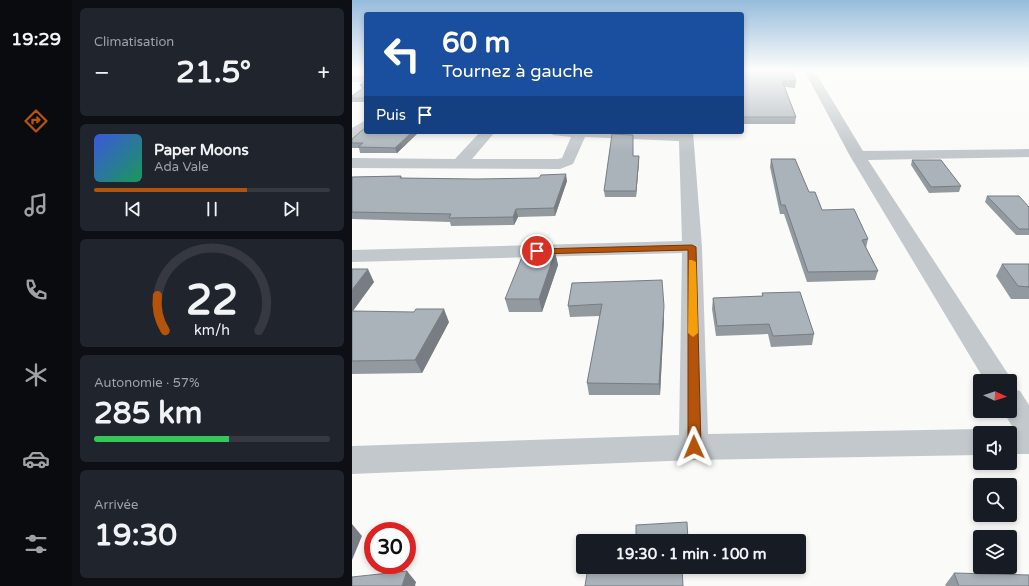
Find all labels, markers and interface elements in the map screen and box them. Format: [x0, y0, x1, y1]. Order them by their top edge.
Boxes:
text: 60 m [442, 26, 510, 60]
text: 19:29 [11, 28, 61, 50]
icon: left [376, 28, 428, 80]
text: Climatisation [94, 34, 174, 50]
text: 21.5° [176, 54, 251, 91]
text: − [94, 60, 110, 86]
text: + [318, 60, 330, 86]
text: Tournez à gauche [442, 60, 593, 82]
icon: arrive [414, 104, 436, 126]
text: Puis [376, 106, 406, 124]
icon: directions [22, 107, 50, 135]
text: Paper Moons [154, 141, 249, 159]
text: Ada Vale [154, 159, 209, 175]
icon: music [22, 191, 50, 219]
icon: previous [122, 198, 144, 220]
icon: pause [201, 198, 223, 220]
icon: next [280, 198, 302, 220]
pin [520, 234, 554, 268]
icon: arrive [526, 240, 548, 262]
icon: phone [22, 276, 50, 304]
text: 22 [186, 276, 238, 326]
text: km/h [194, 322, 230, 339]
icon: climate [22, 361, 50, 389]
north arrow [973, 374, 1017, 418]
map controls [973, 374, 1017, 574]
text: Autonomie · 57% [94, 375, 200, 391]
text: 285 km [94, 395, 202, 432]
position arrow [673, 426, 715, 468]
button: sound [973, 426, 1017, 470]
icon: car [22, 445, 50, 473]
button: search [973, 478, 1017, 522]
text: Arrivée [94, 497, 138, 513]
text: 19:30 [94, 517, 177, 554]
speed limit sign: 30 [364, 522, 416, 574]
icon: filters [22, 530, 50, 558]
button: layers [973, 530, 1017, 574]
text: 19:30 · 1 min · 100 m [616, 545, 766, 563]

